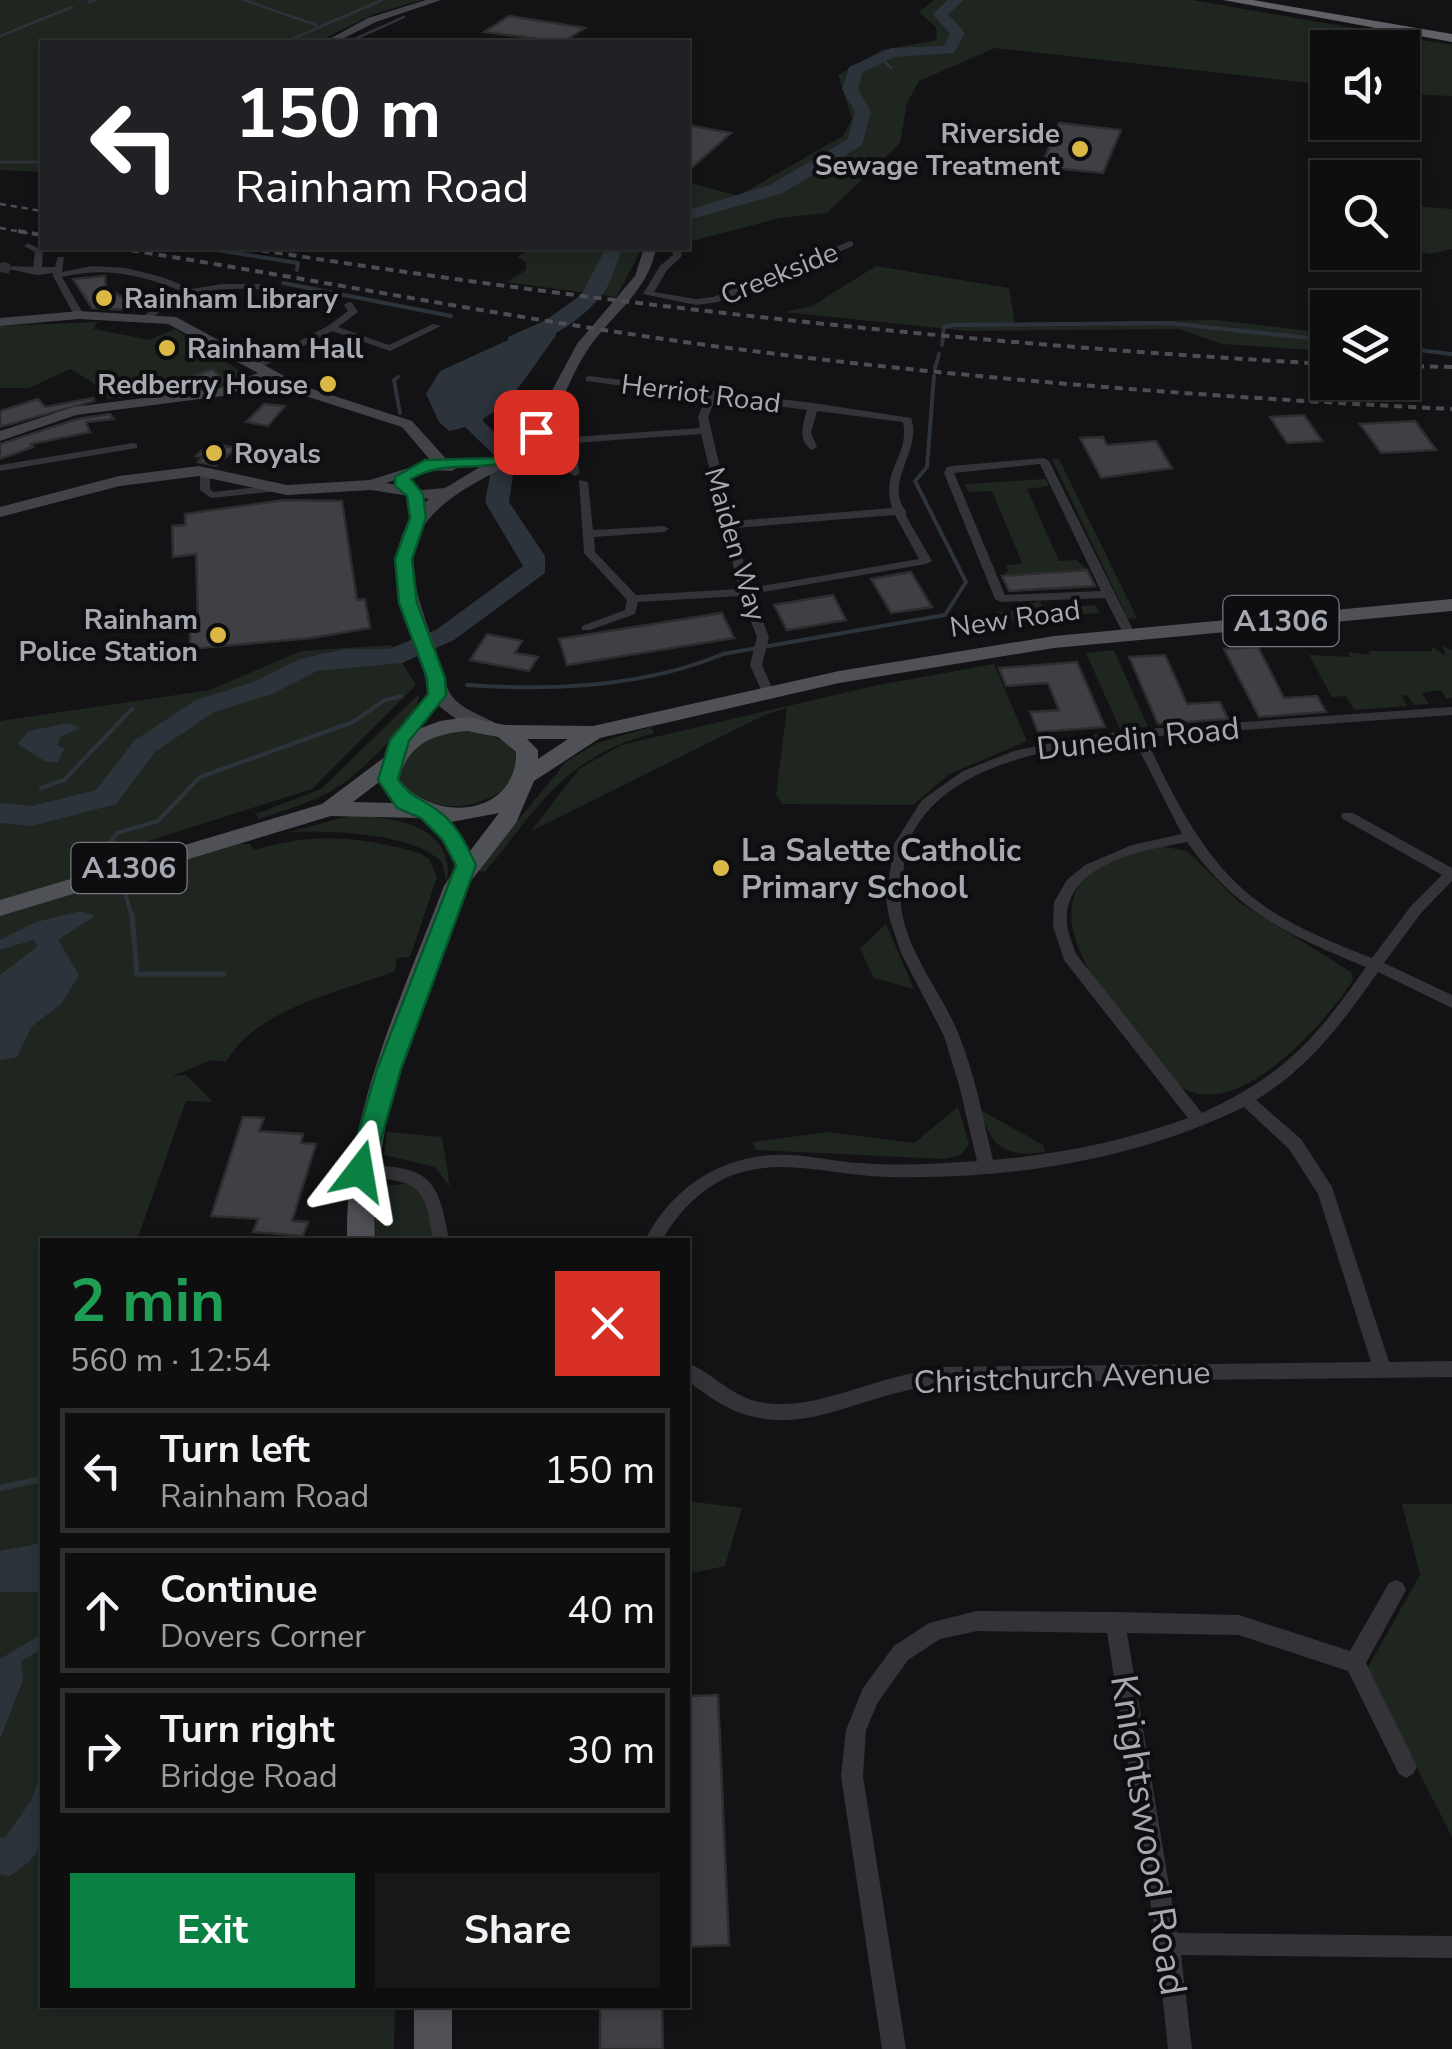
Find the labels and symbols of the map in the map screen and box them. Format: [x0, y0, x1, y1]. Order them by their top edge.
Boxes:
place label: Riverside Sewage Treatment [815, 115, 1060, 185]
marker: Riverside Sewage Treatment [1069, 138, 1091, 160]
street label: Creekside [715, 233, 844, 315]
place label: Rainham Library [124, 280, 338, 318]
marker: Rainham Library [93, 287, 115, 309]
place label: Rainham Hall [187, 330, 364, 368]
marker: Rainham Hall [156, 337, 178, 359]
street label: Herriot Road [619, 365, 783, 423]
place label: Redberry House [97, 366, 308, 404]
marker: Redberry House [317, 373, 339, 395]
pin [494, 390, 579, 475]
place label: Royals [234, 435, 321, 473]
marker: Royals [203, 442, 225, 464]
street label: Maiden Way [695, 463, 775, 626]
street label: New Road [947, 591, 1083, 647]
road number: A1306 [1224, 596, 1338, 646]
place label: Rainham Police Station [19, 601, 198, 671]
marker: Rainham Police Station [207, 624, 229, 646]
street label: Dunedin Road [1034, 706, 1242, 771]
place label: La Salette Catholic Primary School [741, 829, 1021, 909]
road number: A1306 [72, 843, 186, 893]
marker: La Salette Catholic Primary School [710, 857, 732, 879]
position arrow [308, 1119, 412, 1223]
street label: Christchurch Avenue [913, 1351, 1211, 1404]
street label: Knightswood Road [1098, 1671, 1199, 1999]

